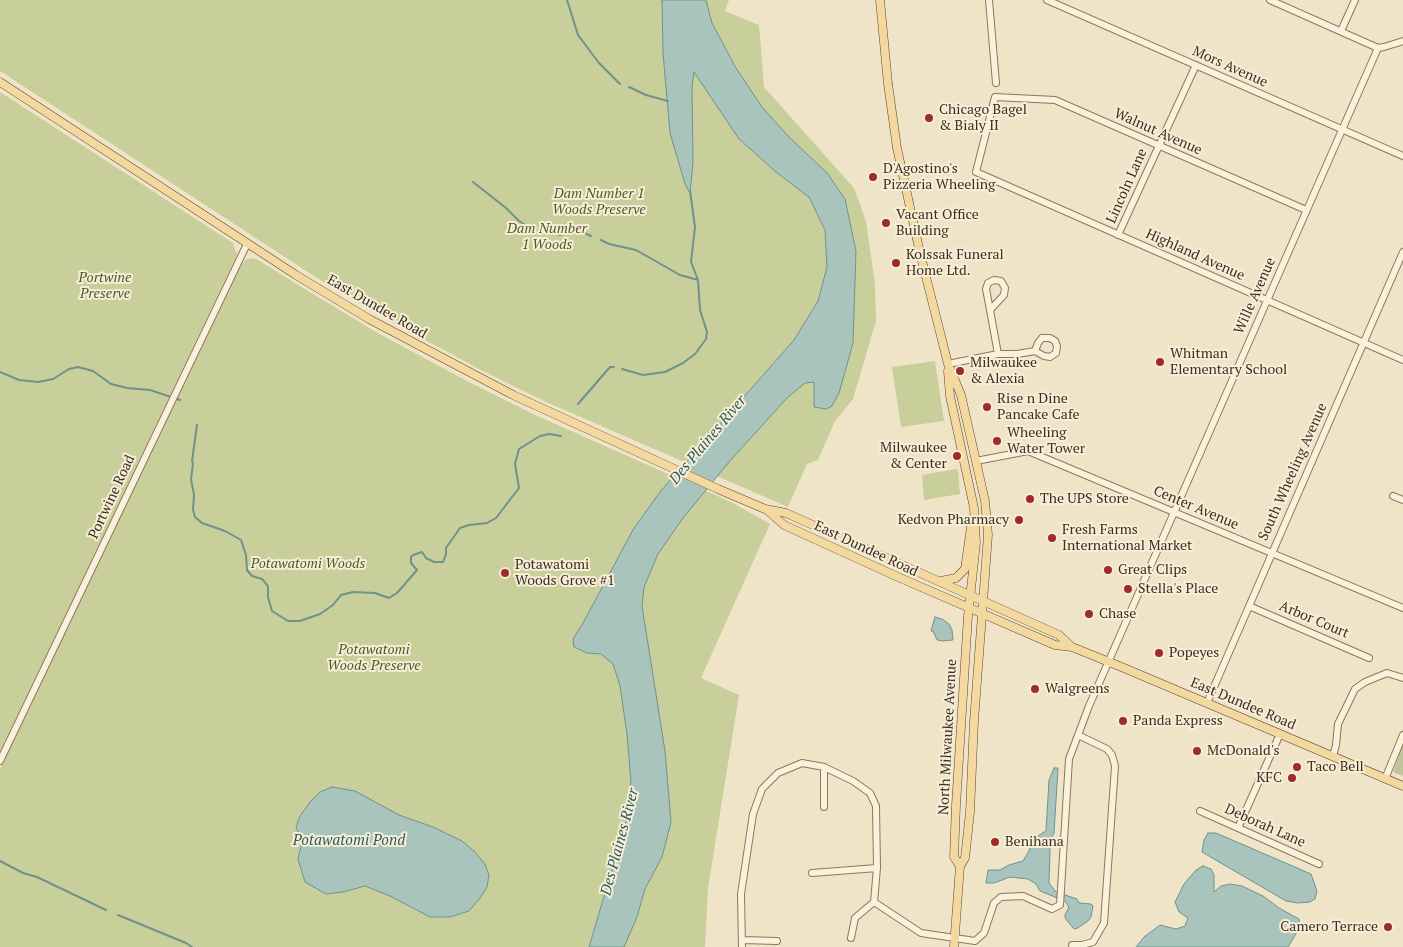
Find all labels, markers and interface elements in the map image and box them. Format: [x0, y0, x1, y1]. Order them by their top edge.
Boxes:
street label: Mors Avenue [1190, 43, 1270, 91]
place label: Chicago Bagel & Bialy II [939, 102, 1027, 134]
street label: Walnut Avenue [1112, 105, 1204, 159]
marker: Chicago Bagel & Bialy II [923, 112, 935, 124]
street label: Lincoln Lane [1103, 146, 1151, 226]
place label: D'Agostino's Pizzeria Wheeling [883, 161, 995, 193]
marker: D'Agostino's Pizzeria Wheeling [867, 171, 879, 183]
park label: Dam Number 1 Woods Preserve [552, 186, 646, 218]
place label: Vacant Office Building [896, 207, 979, 240]
marker: Vacant Office Building [880, 217, 892, 229]
park label: Dam Number 1 Woods [507, 221, 587, 253]
street label: Highland Avenue [1143, 226, 1247, 284]
place label: Kolssak Funeral Home Ltd. [906, 247, 1004, 280]
street label: Wille Avenue [1231, 255, 1279, 337]
marker: Kolssak Funeral Home Ltd. [890, 257, 902, 269]
park label: Portwine Preserve [79, 270, 131, 302]
street label: East Dundee Road [324, 272, 430, 342]
place label: Whitman Elementary School [1170, 346, 1287, 378]
place label: Milwaukee & Alexia [970, 355, 1037, 388]
marker: Whitman Elementary School [1154, 356, 1166, 368]
marker: Milwaukee & Alexia [954, 365, 966, 377]
place label: Rise n Dine Pancake Cafe [997, 391, 1079, 424]
water label: Des Plaines River [666, 392, 750, 488]
marker: Rise n Dine Pancake Cafe [981, 401, 993, 413]
street label: South Wheeling Avenue [1255, 401, 1331, 543]
place label: Wheeling Water Tower [1007, 425, 1085, 458]
marker: Wheeling Water Tower [991, 435, 1003, 447]
place label: Milwaukee & Center [880, 440, 947, 472]
marker: Milwaukee & Center [951, 450, 963, 462]
street label: Portwine Road [85, 452, 139, 542]
street label: Center Avenue [1151, 483, 1241, 533]
place label: The UPS Store [1040, 491, 1129, 507]
marker: The UPS Store [1024, 493, 1036, 505]
place label: Kedvon Pharmacy [898, 512, 1009, 528]
marker: Kedvon Pharmacy [1013, 514, 1025, 526]
street label: East Dundee Road [811, 518, 921, 580]
place label: Fresh Farms International Market [1062, 522, 1192, 554]
marker: Fresh Farms International Market [1046, 532, 1058, 544]
park label: Potawatomi Woods [251, 556, 365, 572]
place label: Potawatomi Woods Grove #1 [515, 557, 615, 590]
place label: Great Clips [1118, 562, 1187, 578]
marker: Great Clips [1102, 564, 1114, 576]
marker: Potawatomi Woods Grove #1 [499, 567, 511, 579]
place label: Stella's Place [1138, 581, 1218, 597]
marker: Stella's Place [1122, 583, 1134, 595]
street label: Arbor Court [1277, 598, 1351, 642]
place label: Chase [1099, 606, 1136, 622]
marker: Chase [1083, 608, 1095, 620]
park label: Potawatomi Woods Preserve [327, 642, 421, 674]
place label: Popeyes [1169, 645, 1219, 661]
marker: Popeyes [1153, 647, 1165, 659]
street label: North Milwaukee Avenue [936, 658, 960, 816]
street label: East Dundee Road [1188, 674, 1298, 734]
place label: Walgreens [1045, 681, 1110, 697]
marker: Walgreens [1029, 683, 1041, 695]
place label: Panda Express [1133, 713, 1223, 729]
marker: Panda Express [1117, 715, 1129, 727]
place label: McDonald's [1207, 743, 1279, 759]
marker: McDonald's [1191, 745, 1203, 757]
place label: Taco Bell [1307, 759, 1364, 775]
marker: Taco Bell [1291, 761, 1303, 773]
place label: KFC [1256, 770, 1282, 786]
marker: KFC [1286, 772, 1298, 784]
water label: Des Plaines River [597, 787, 643, 897]
street label: Deborah Lane [1222, 801, 1308, 851]
water label: Potawatomi Pond [293, 832, 405, 850]
place label: Benihana [1005, 834, 1064, 850]
marker: Benihana [989, 836, 1001, 848]
place label: Camero Terrace [1280, 919, 1378, 935]
marker: Camero Terrace [1382, 921, 1394, 933]

